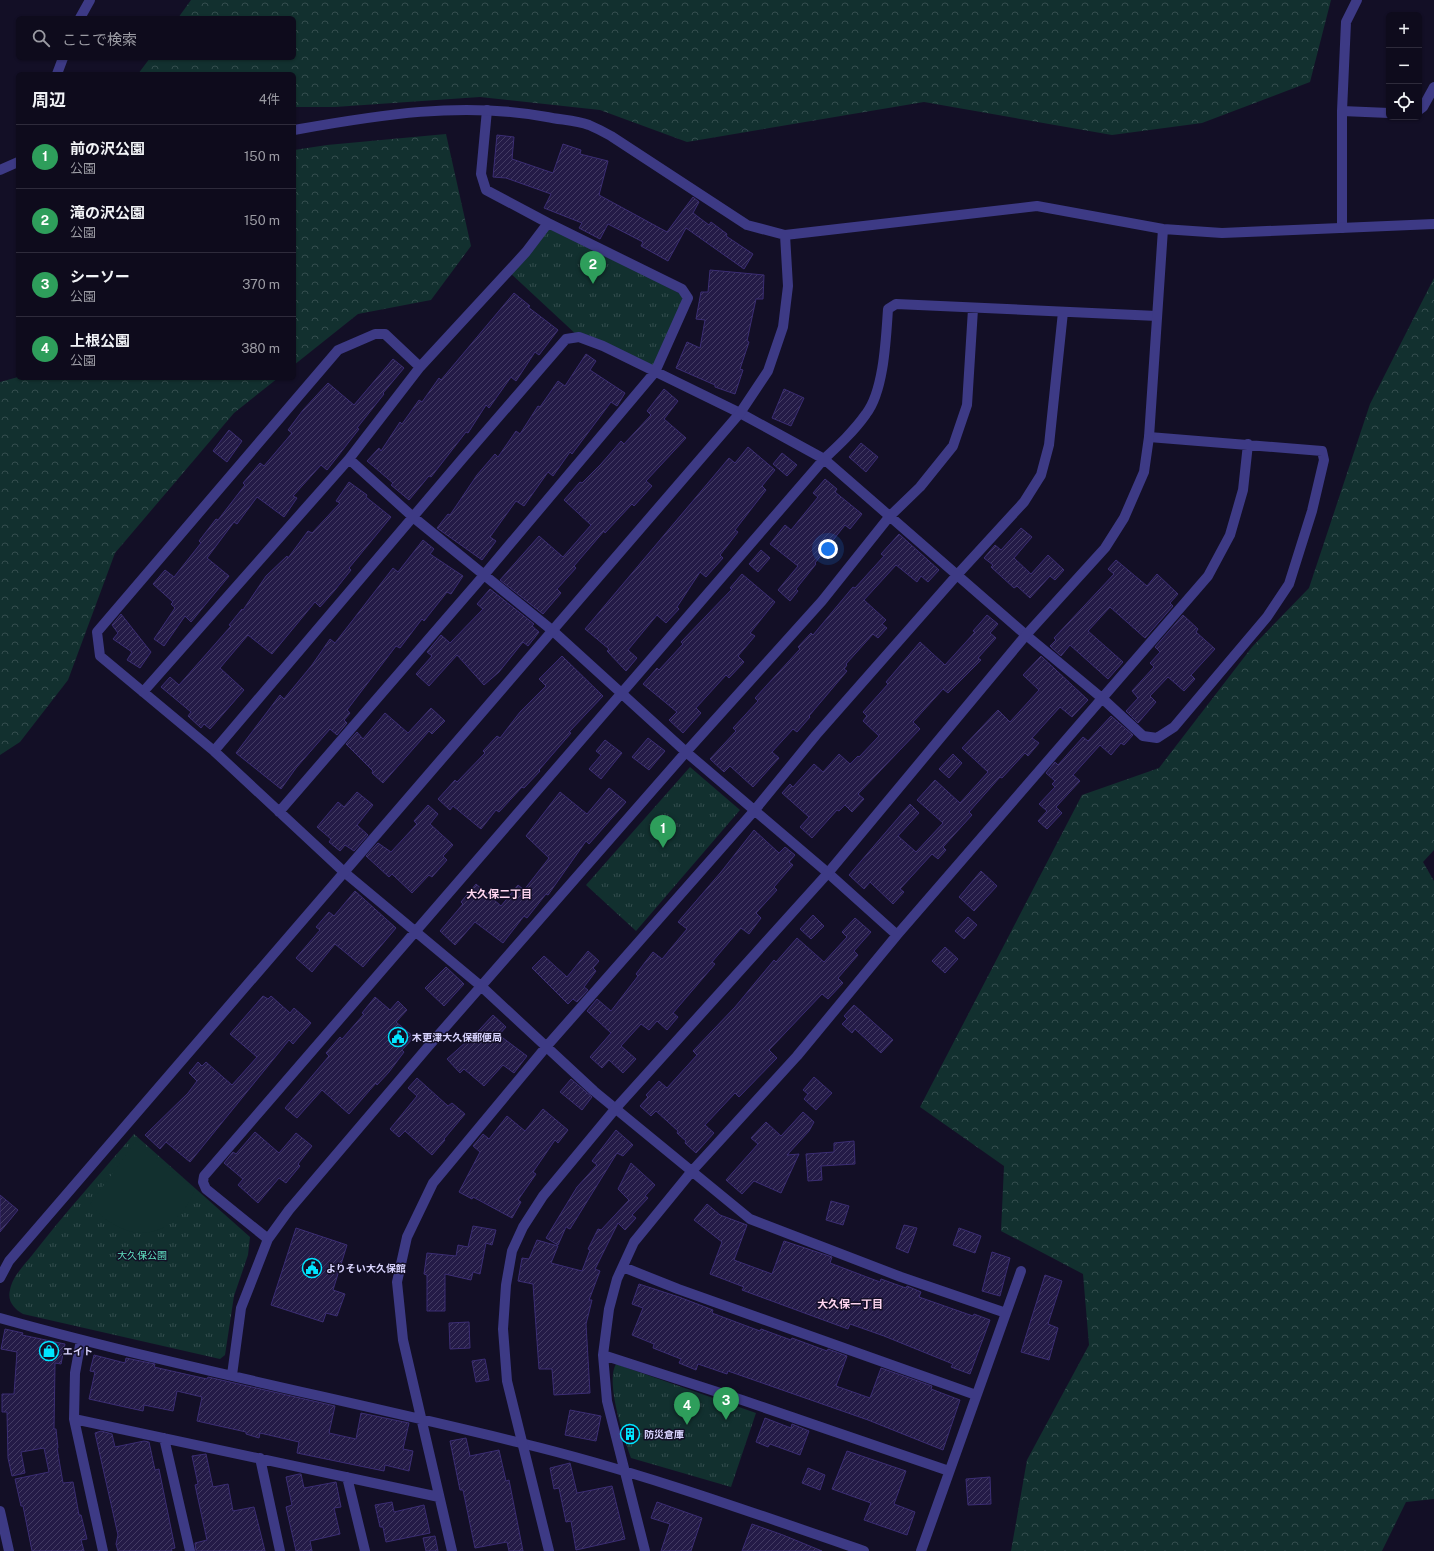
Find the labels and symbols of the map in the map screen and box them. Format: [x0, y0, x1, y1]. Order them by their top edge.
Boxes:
pin: 2 [580, 251, 606, 284]
your location [818, 539, 838, 559]
pin: 1 [650, 815, 676, 848]
district label: 大久保二丁目 [466, 888, 532, 900]
public building icon: 木更津大久保郵便局 [387, 1026, 409, 1048]
place label: 木更津大久保郵便局 [411, 1031, 502, 1043]
park label: 大久保公園 [117, 1249, 167, 1261]
public building icon: よりそい大久保館 [301, 1257, 323, 1279]
place label: よりそい大久保館 [326, 1262, 406, 1274]
district label: 大久保一丁目 [817, 1298, 883, 1310]
shop icon: エイト [38, 1340, 60, 1362]
place label: エイト [63, 1345, 93, 1357]
pin: 3 [713, 1387, 739, 1420]
pin: 4 [674, 1392, 700, 1425]
building icon: 防災倉庫 [619, 1423, 641, 1445]
place label: 防災倉庫 [644, 1428, 684, 1440]

